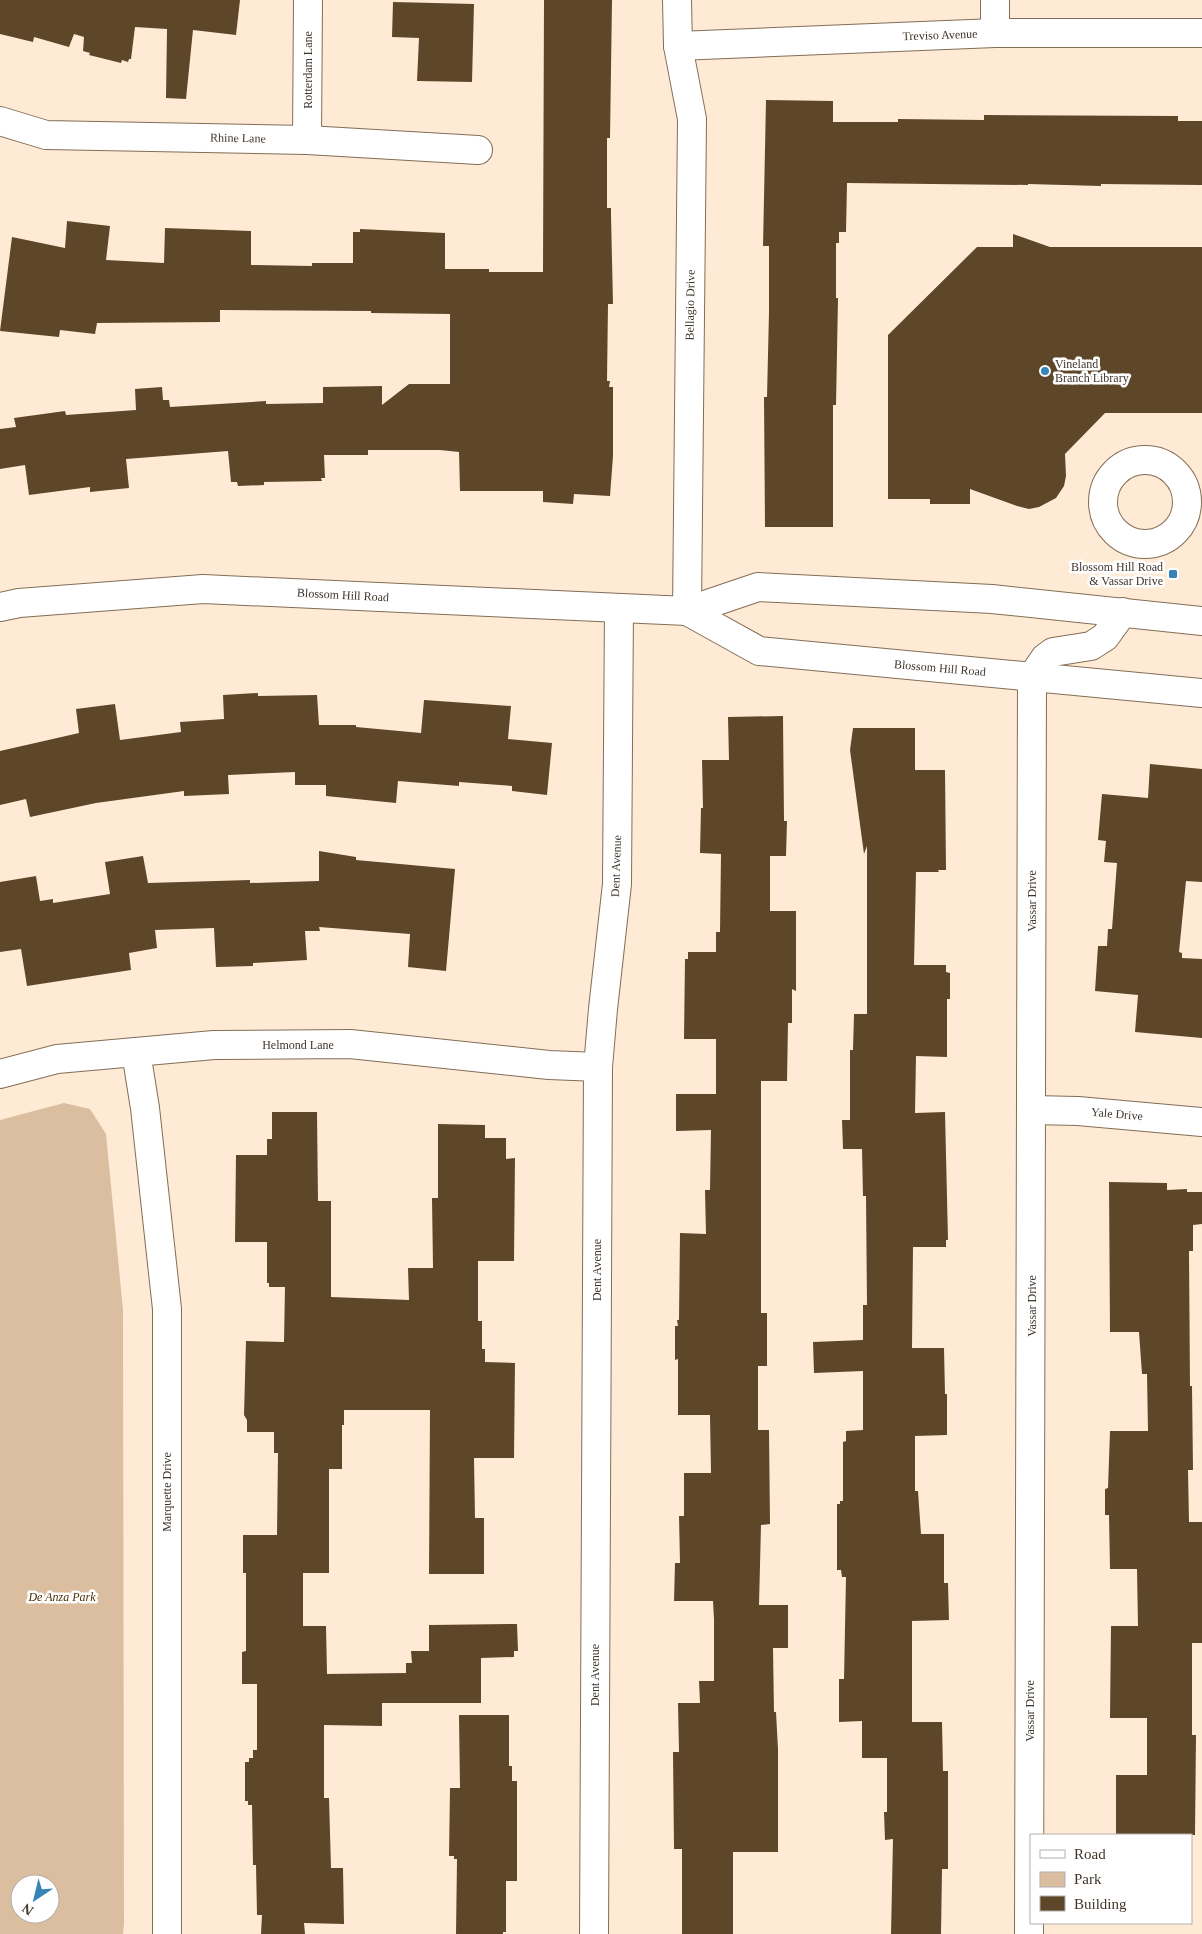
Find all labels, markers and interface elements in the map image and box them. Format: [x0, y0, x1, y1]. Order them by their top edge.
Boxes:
street label: Treviso Avenue [902, 27, 978, 43]
street label: Rotterdam Lane [301, 31, 315, 109]
street label: Rhine Lane [210, 131, 266, 145]
street label: Bellagio Drive [682, 269, 698, 341]
place label: Vineland Branch Library [1055, 357, 1129, 385]
marker: Vineland Branch Library [1039, 365, 1051, 377]
place label: Blossom Hill Road & Vassar Drive [1071, 560, 1163, 588]
marker: Blossom Hill Road & Vassar Drive [1167, 568, 1179, 580]
street label: Blossom Hill Road [297, 586, 389, 604]
street label: Blossom Hill Road [894, 657, 986, 679]
street label: Dent Avenue [608, 835, 624, 897]
street label: Vassar Drive [1025, 870, 1039, 932]
street label: Helmond Lane [262, 1038, 334, 1052]
street label: Yale Drive [1091, 1105, 1143, 1123]
street label: Dent Avenue [590, 1239, 604, 1301]
street label: Vassar Drive [1025, 1275, 1039, 1337]
street label: Marquette Drive [160, 1452, 174, 1532]
park label: De Anza Park [27, 1590, 96, 1604]
street label: Dent Avenue [588, 1644, 602, 1706]
street label: Vassar Drive [1023, 1680, 1037, 1742]
legend [1030, 1834, 1192, 1924]
text: Road [1074, 1846, 1106, 1862]
text: Park [1074, 1871, 1102, 1887]
north arrow [10, 1874, 60, 1924]
text: Building [1074, 1896, 1127, 1912]
text: N [19, 1900, 36, 1918]

